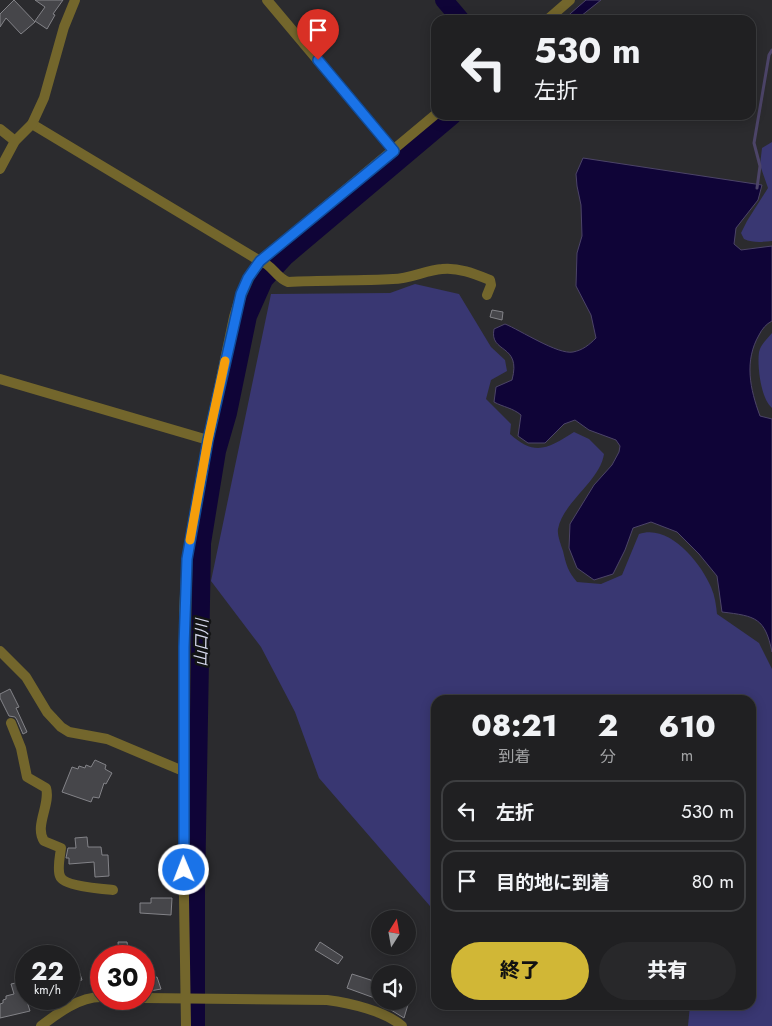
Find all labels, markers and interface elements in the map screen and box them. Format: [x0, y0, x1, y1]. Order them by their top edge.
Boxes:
pin [297, 9, 339, 60]
icon: arrive [304, 16, 332, 44]
text: 530 m [534, 26, 641, 76]
icon: left [451, 35, 516, 100]
text: 左折 [534, 74, 578, 106]
water label: 山口川 [190, 617, 213, 667]
text: 08:21 [471, 704, 557, 747]
text: 2 [598, 704, 618, 747]
text: 610 [659, 705, 716, 748]
text: m [681, 744, 693, 767]
text: 到着 [498, 745, 530, 768]
text: 分 [600, 745, 616, 768]
icon: left [453, 797, 481, 825]
text: 530 m [681, 798, 734, 825]
text: 左折 [496, 799, 534, 826]
position arrow [157, 843, 209, 895]
icon: arrive [453, 867, 481, 895]
text: 80 m [692, 868, 734, 895]
text: 目的地に到着 [496, 869, 610, 896]
north arrow [371, 910, 416, 955]
map controls [371, 910, 416, 1010]
button: 終了 [451, 942, 589, 1000]
button: 共有 [599, 942, 736, 1000]
speed limit sign: 30 [90, 945, 155, 1010]
text: 22 [31, 953, 64, 989]
button: sound [371, 965, 416, 1010]
text: km/h [34, 981, 61, 999]

